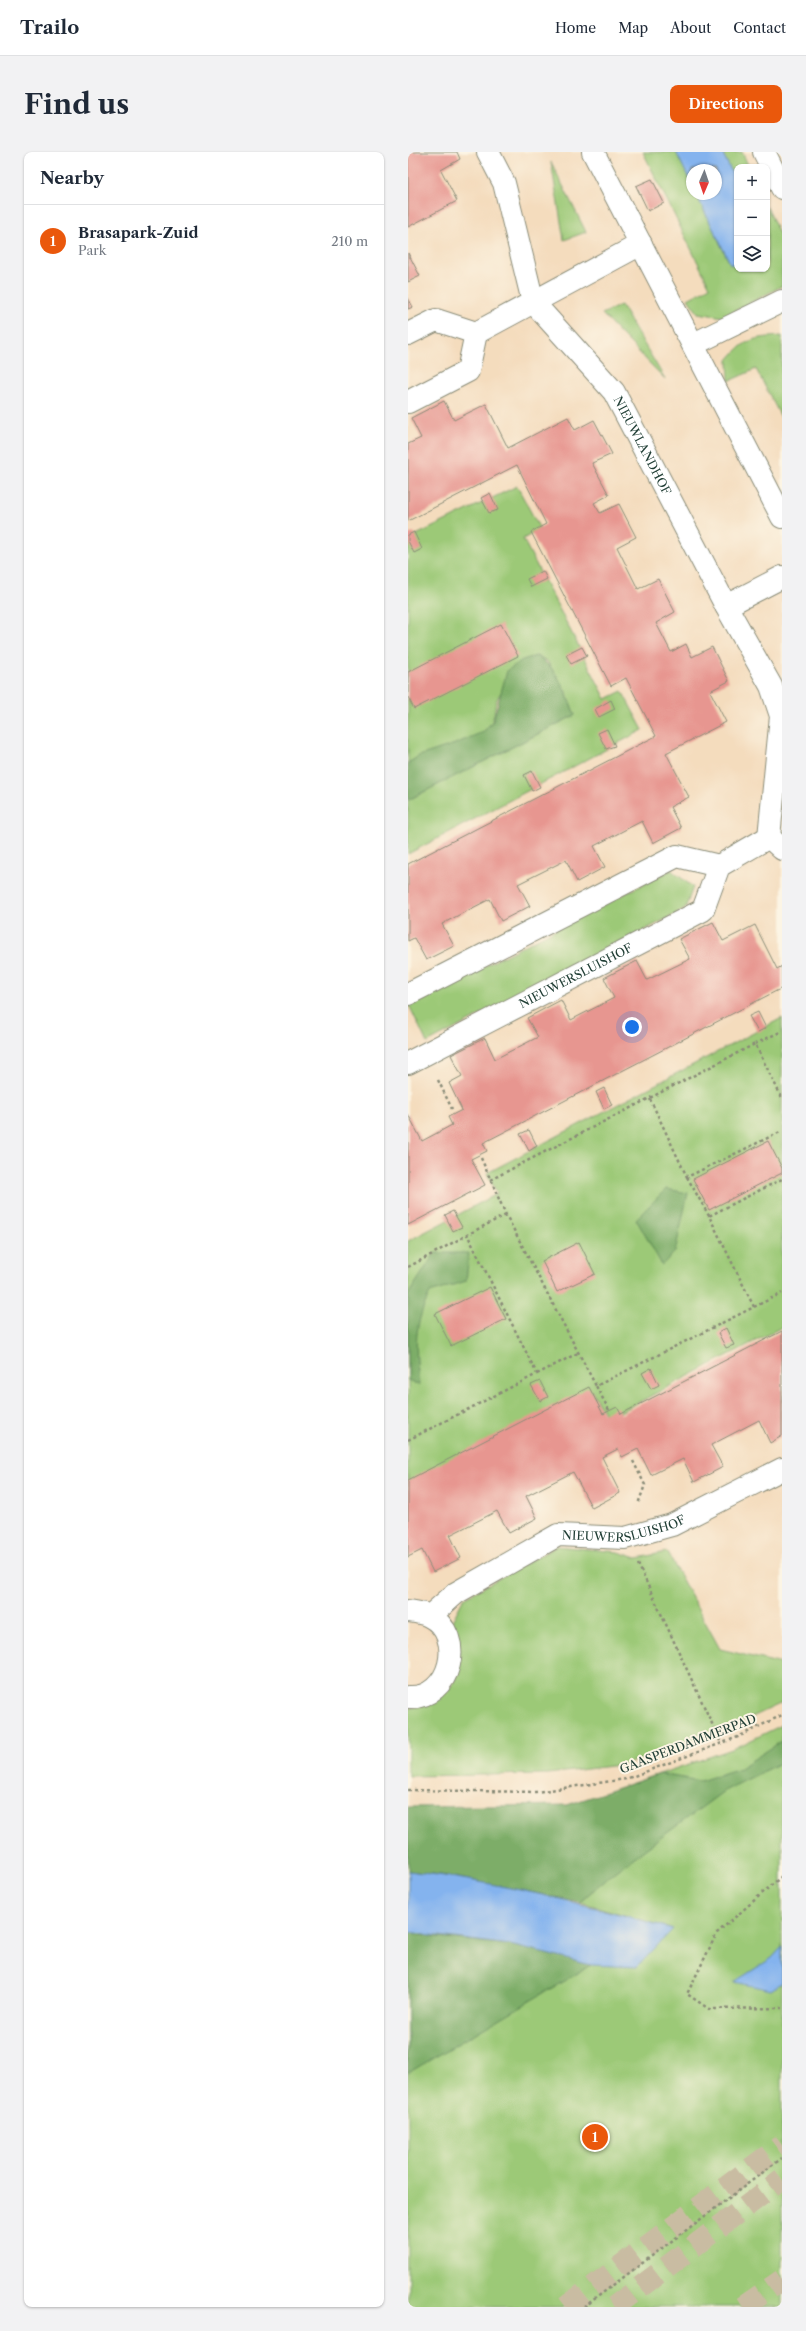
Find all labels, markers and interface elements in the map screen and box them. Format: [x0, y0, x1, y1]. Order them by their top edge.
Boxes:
text: Trailo [20, 16, 79, 39]
text: Home [555, 19, 596, 37]
text: Map [618, 19, 648, 37]
text: About [670, 19, 711, 37]
text: Contact [733, 19, 786, 37]
button: Directions [670, 85, 782, 123]
text: Find us [24, 87, 129, 121]
north arrow [686, 164, 722, 200]
map controls [734, 164, 770, 272]
button: + [734, 164, 770, 200]
text: Nearby [40, 168, 104, 188]
button: − [734, 200, 770, 236]
text: Brasapark-Zuid [78, 223, 199, 242]
text: 1 [50, 233, 56, 249]
text: 210 m [331, 233, 368, 249]
button: layers [734, 236, 770, 272]
text: Park [78, 242, 106, 258]
street label: NIEUWLANDHOF [611, 394, 675, 497]
street label: NIEUWERSLUISHOF [516, 940, 635, 1011]
your location [622, 1017, 642, 1037]
street label: NIEUWERSLUISHOF [562, 1511, 688, 1545]
street label: GAASPERDAMMERPAD [618, 1710, 758, 1776]
pin: 1 [582, 2122, 608, 2152]

